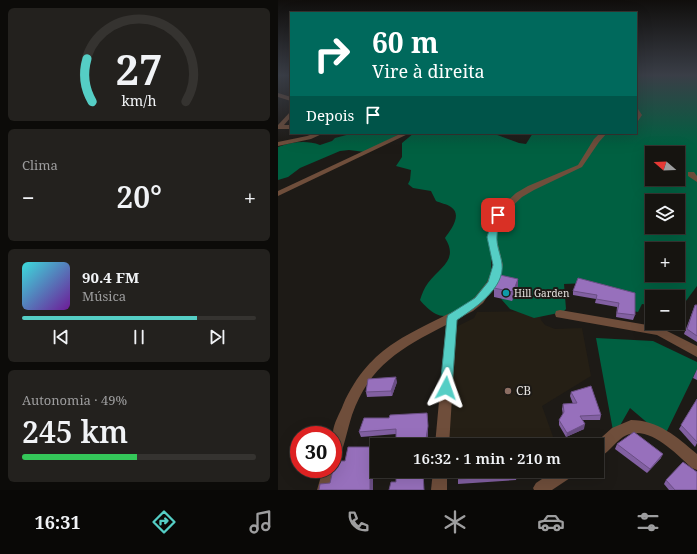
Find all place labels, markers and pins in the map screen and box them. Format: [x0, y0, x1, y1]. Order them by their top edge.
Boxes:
pin [481, 198, 515, 232]
place label: Hill Garden [514, 286, 570, 300]
marker: Hill Garden [501, 288, 511, 298]
place label: CB [516, 382, 531, 399]
marker: CB [503, 386, 513, 396]

